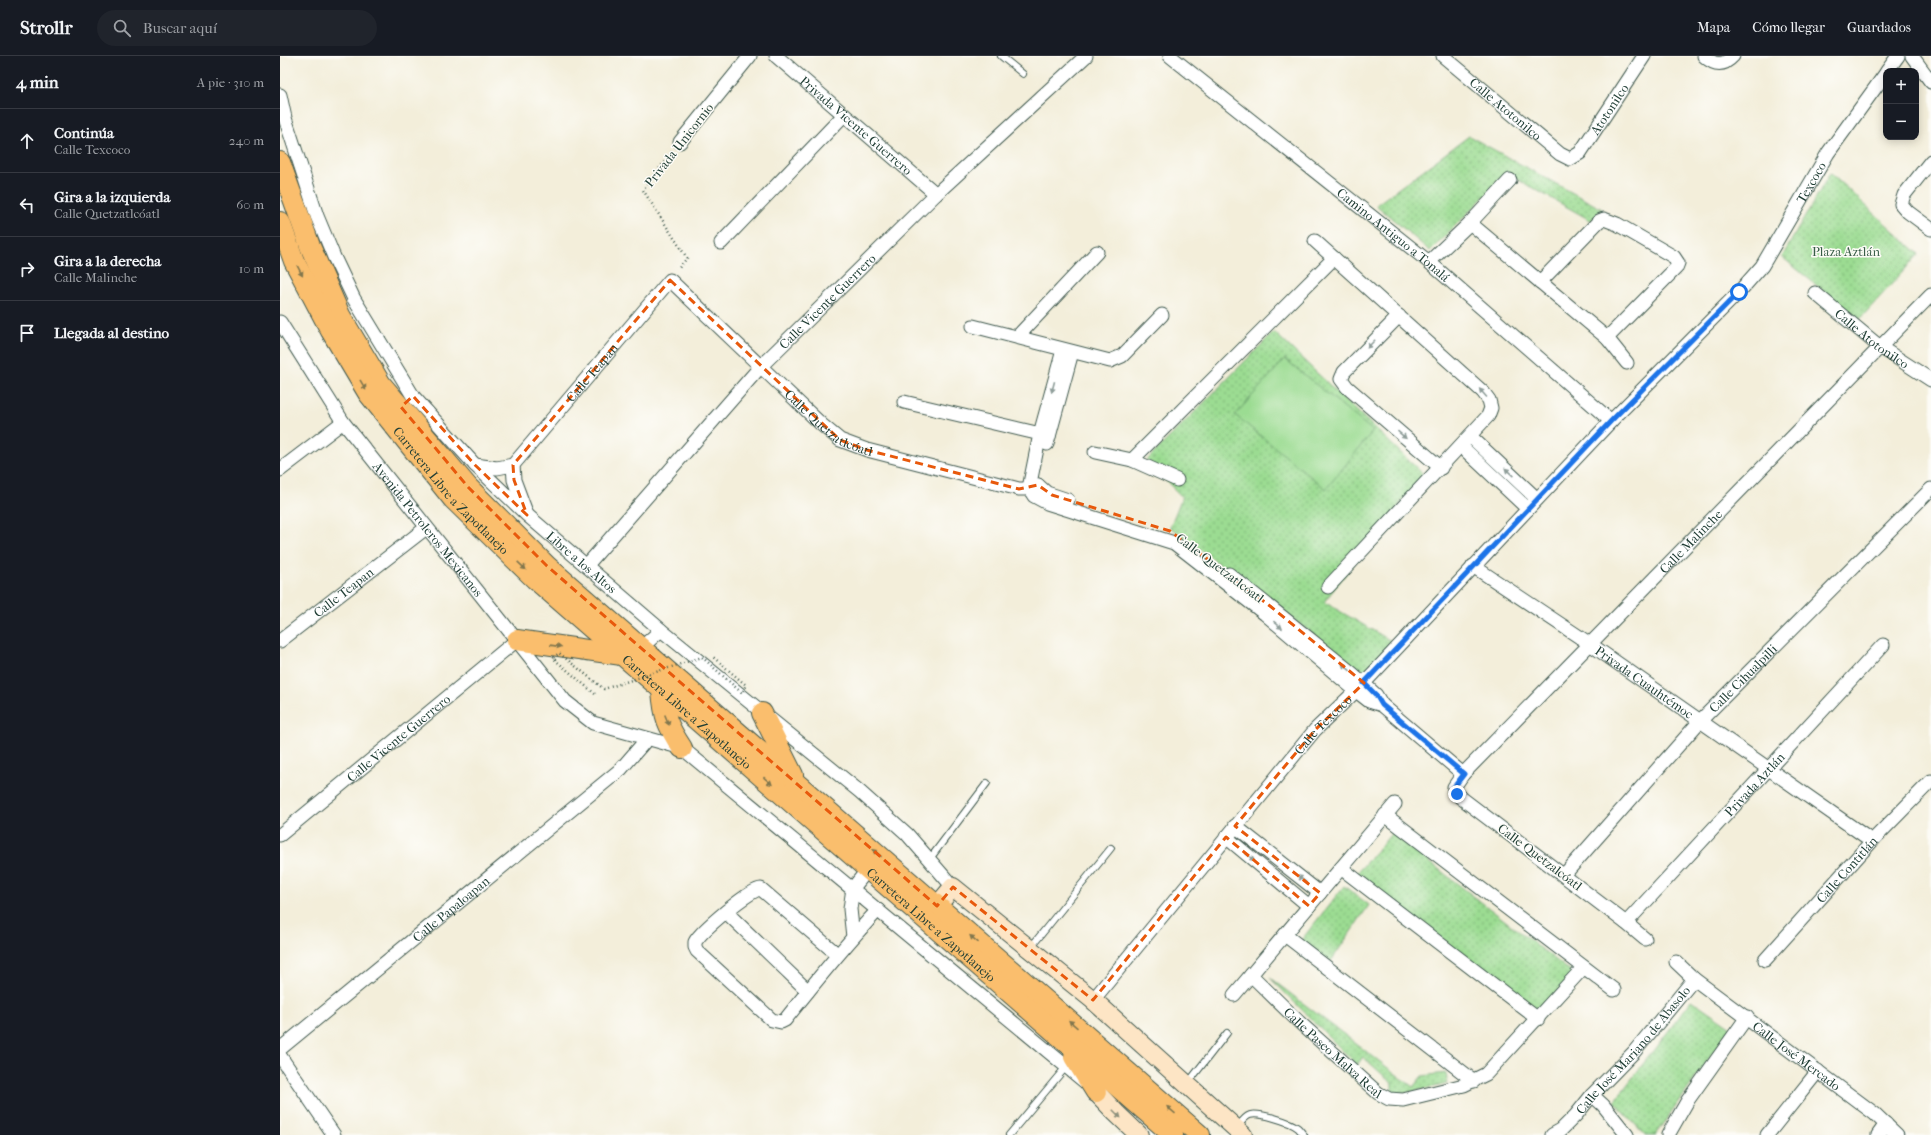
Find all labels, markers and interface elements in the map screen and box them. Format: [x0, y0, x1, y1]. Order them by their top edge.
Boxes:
search box [97, 10, 377, 46]
text: Strollr [20, 17, 73, 39]
icon: search [111, 17, 133, 39]
text: Buscar aquí [143, 19, 217, 37]
text: Mapa [1697, 19, 1730, 36]
text: Cómo llegar [1752, 19, 1825, 36]
text: Guardados [1847, 19, 1911, 36]
map controls [1883, 68, 1919, 140]
button: + [1883, 68, 1919, 104]
text: 4 min [16, 72, 59, 92]
street label: Privada Vicente Guerrero [797, 73, 916, 178]
street label: Calle Atotonilco [1467, 74, 1545, 143]
text: A pie · 310 m [197, 75, 264, 90]
street label: Atotonilco [1586, 81, 1631, 138]
street label: Privada Unicornio [642, 100, 717, 190]
button: − [1883, 104, 1919, 140]
text: Continúa [54, 124, 114, 142]
icon: ahead [16, 130, 38, 152]
text: 240 m [229, 133, 264, 148]
text: Calle Texcoco [54, 142, 130, 157]
street label: Texcoco [1793, 159, 1829, 206]
street label: Camino Antiguo a Tonalá [1334, 184, 1454, 285]
text: Gira a la izquierda [54, 188, 170, 206]
icon: left [16, 194, 38, 216]
text: 60 m [236, 197, 264, 212]
text: Calle Quetzatlcóatl [54, 206, 160, 221]
park label: Plaza Aztlán [1812, 244, 1880, 259]
street label: Calle Vicente Guerrero [776, 250, 879, 352]
text: Gira a la derecha [54, 252, 161, 270]
icon: right [16, 258, 38, 280]
text: 10 m [239, 261, 264, 276]
one-way arrow [297, 266, 303, 277]
text: Calle Malinche [54, 270, 137, 285]
route start [1730, 283, 1748, 301]
street label: Calle Atotonilco [1832, 305, 1912, 371]
icon: arrive [16, 322, 38, 344]
text: Llegada al destino [54, 324, 169, 342]
one-way arrow [1366, 339, 1376, 349]
street label: Calle Teapan [563, 340, 621, 405]
one-way arrow [359, 379, 366, 391]
one-way arrow [1050, 382, 1056, 394]
street label: Calle Quetzatlcóatl [782, 386, 875, 459]
one-way arrow [1479, 388, 1488, 398]
street label: Carretera Libre a Zapotlanejo [390, 424, 512, 557]
one-way arrow [1396, 430, 1407, 439]
street label: Avenida Petroleros Mexicanos [370, 458, 486, 599]
one-way arrow [1503, 468, 1514, 477]
street label: Calle Malinche [1656, 506, 1725, 576]
street label: Libre a los Altos [544, 528, 620, 596]
street label: Calle Quetzatlcóatl [1173, 530, 1267, 606]
one-way arrow [517, 561, 527, 571]
street label: Calle Teapan [310, 564, 377, 620]
one-way arrow [1273, 621, 1284, 630]
street label: Calle Cihualpilli [1706, 641, 1780, 715]
one-way arrow [550, 643, 562, 649]
street label: Privada Cuauhtémoc [1593, 643, 1697, 722]
street label: Carretera Libre a Zapotlanejo [620, 651, 755, 772]
one-way arrow [1340, 663, 1351, 672]
street label: Calle Vicente Guerrero [343, 691, 453, 785]
street label: Calle Texcoco [1291, 691, 1355, 757]
one-way arrow [664, 715, 670, 727]
street label: Privada Aztlán [1721, 749, 1788, 819]
one-way arrow [762, 776, 773, 785]
route end [1448, 785, 1466, 803]
street label: Calle Quetzalcóatl [1495, 821, 1585, 894]
street label: Calle Contitlán [1813, 833, 1880, 906]
one-way arrow [872, 849, 882, 858]
one-way arrow [1245, 853, 1256, 862]
street label: Carretera Libre a Zapotlanejo [864, 864, 999, 985]
street label: Calle Papaloapan [409, 873, 492, 945]
one-way arrow [1297, 875, 1308, 883]
one-way arrow [969, 935, 980, 944]
street label: Calle José Mariano de Abasolo [1572, 982, 1693, 1117]
street label: Calle Paseo Malva Real [1281, 1004, 1385, 1101]
street label: Calle José Mercado [1750, 1018, 1844, 1093]
one-way arrow [1067, 1020, 1078, 1029]
one-way arrow [1166, 1105, 1176, 1114]
one-way arrow [1112, 1109, 1122, 1119]

